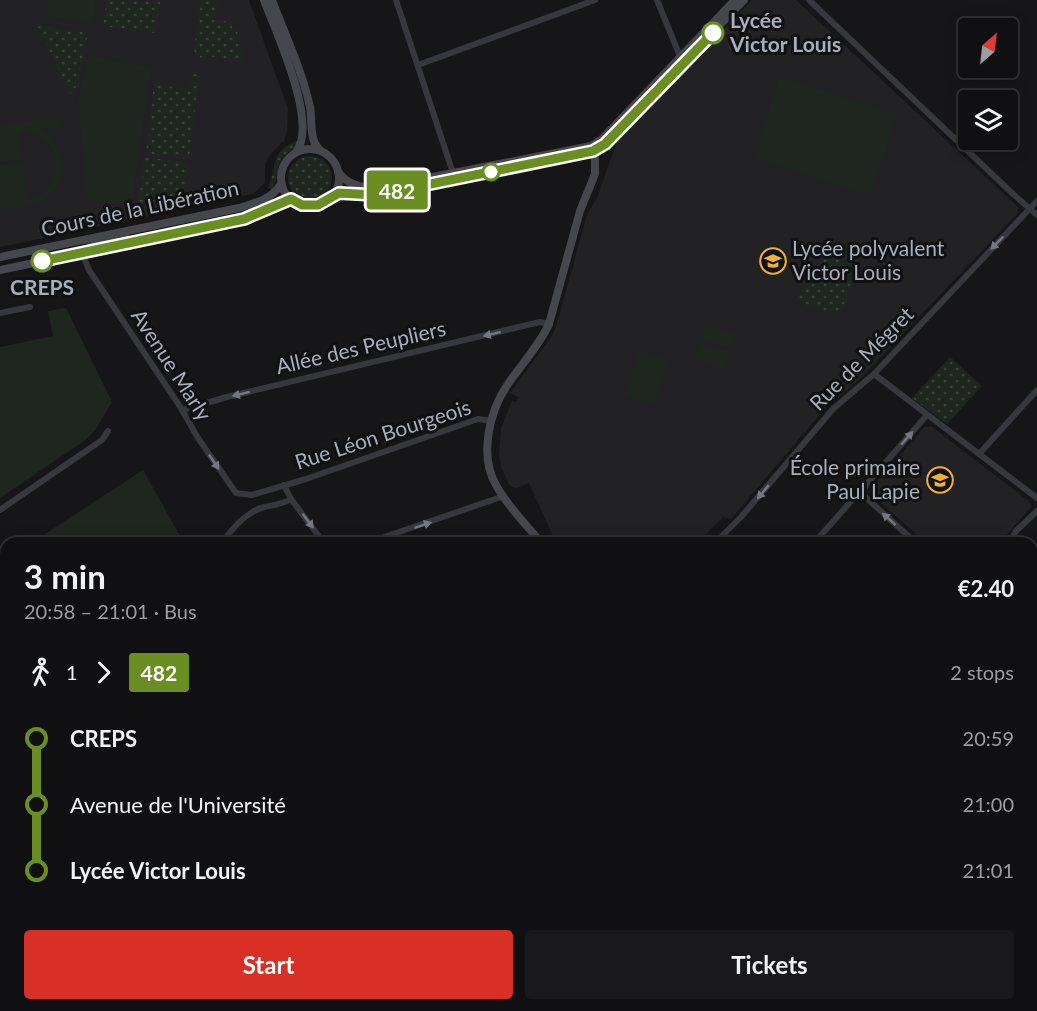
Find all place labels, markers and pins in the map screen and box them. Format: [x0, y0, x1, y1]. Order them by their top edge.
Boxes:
place label: Lycée Victor Louis [729, 7, 841, 56]
marker: Lycée Victor Louis [702, 22, 724, 44]
unlabelled marker [482, 163, 500, 181]
place label: Lycée polyvalent Victor Louis [792, 235, 945, 284]
school or university icon: Lycée polyvalent Victor Louis [758, 246, 788, 276]
marker: CREPS [31, 250, 53, 272]
place label: CREPS [10, 274, 74, 299]
place label: École primaire Paul Lapie [790, 454, 920, 503]
school or university icon: École primaire Paul Lapie [925, 465, 955, 495]

